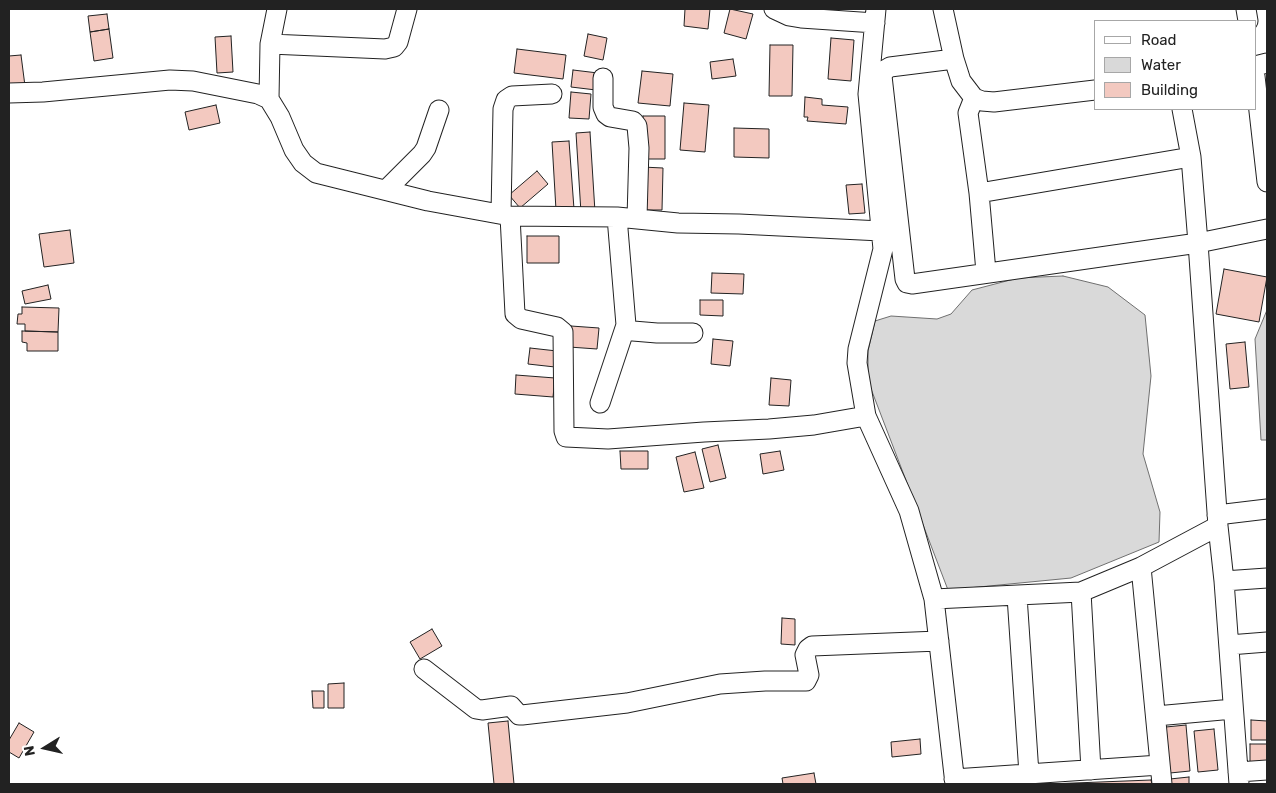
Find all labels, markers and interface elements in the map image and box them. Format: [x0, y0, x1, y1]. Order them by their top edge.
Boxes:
legend [1094, 20, 1256, 110]
text: Road [1141, 31, 1177, 49]
text: Water [1141, 56, 1181, 74]
text: Building [1141, 81, 1198, 99]
north arrow [20, 723, 70, 773]
text: N [20, 744, 39, 757]

